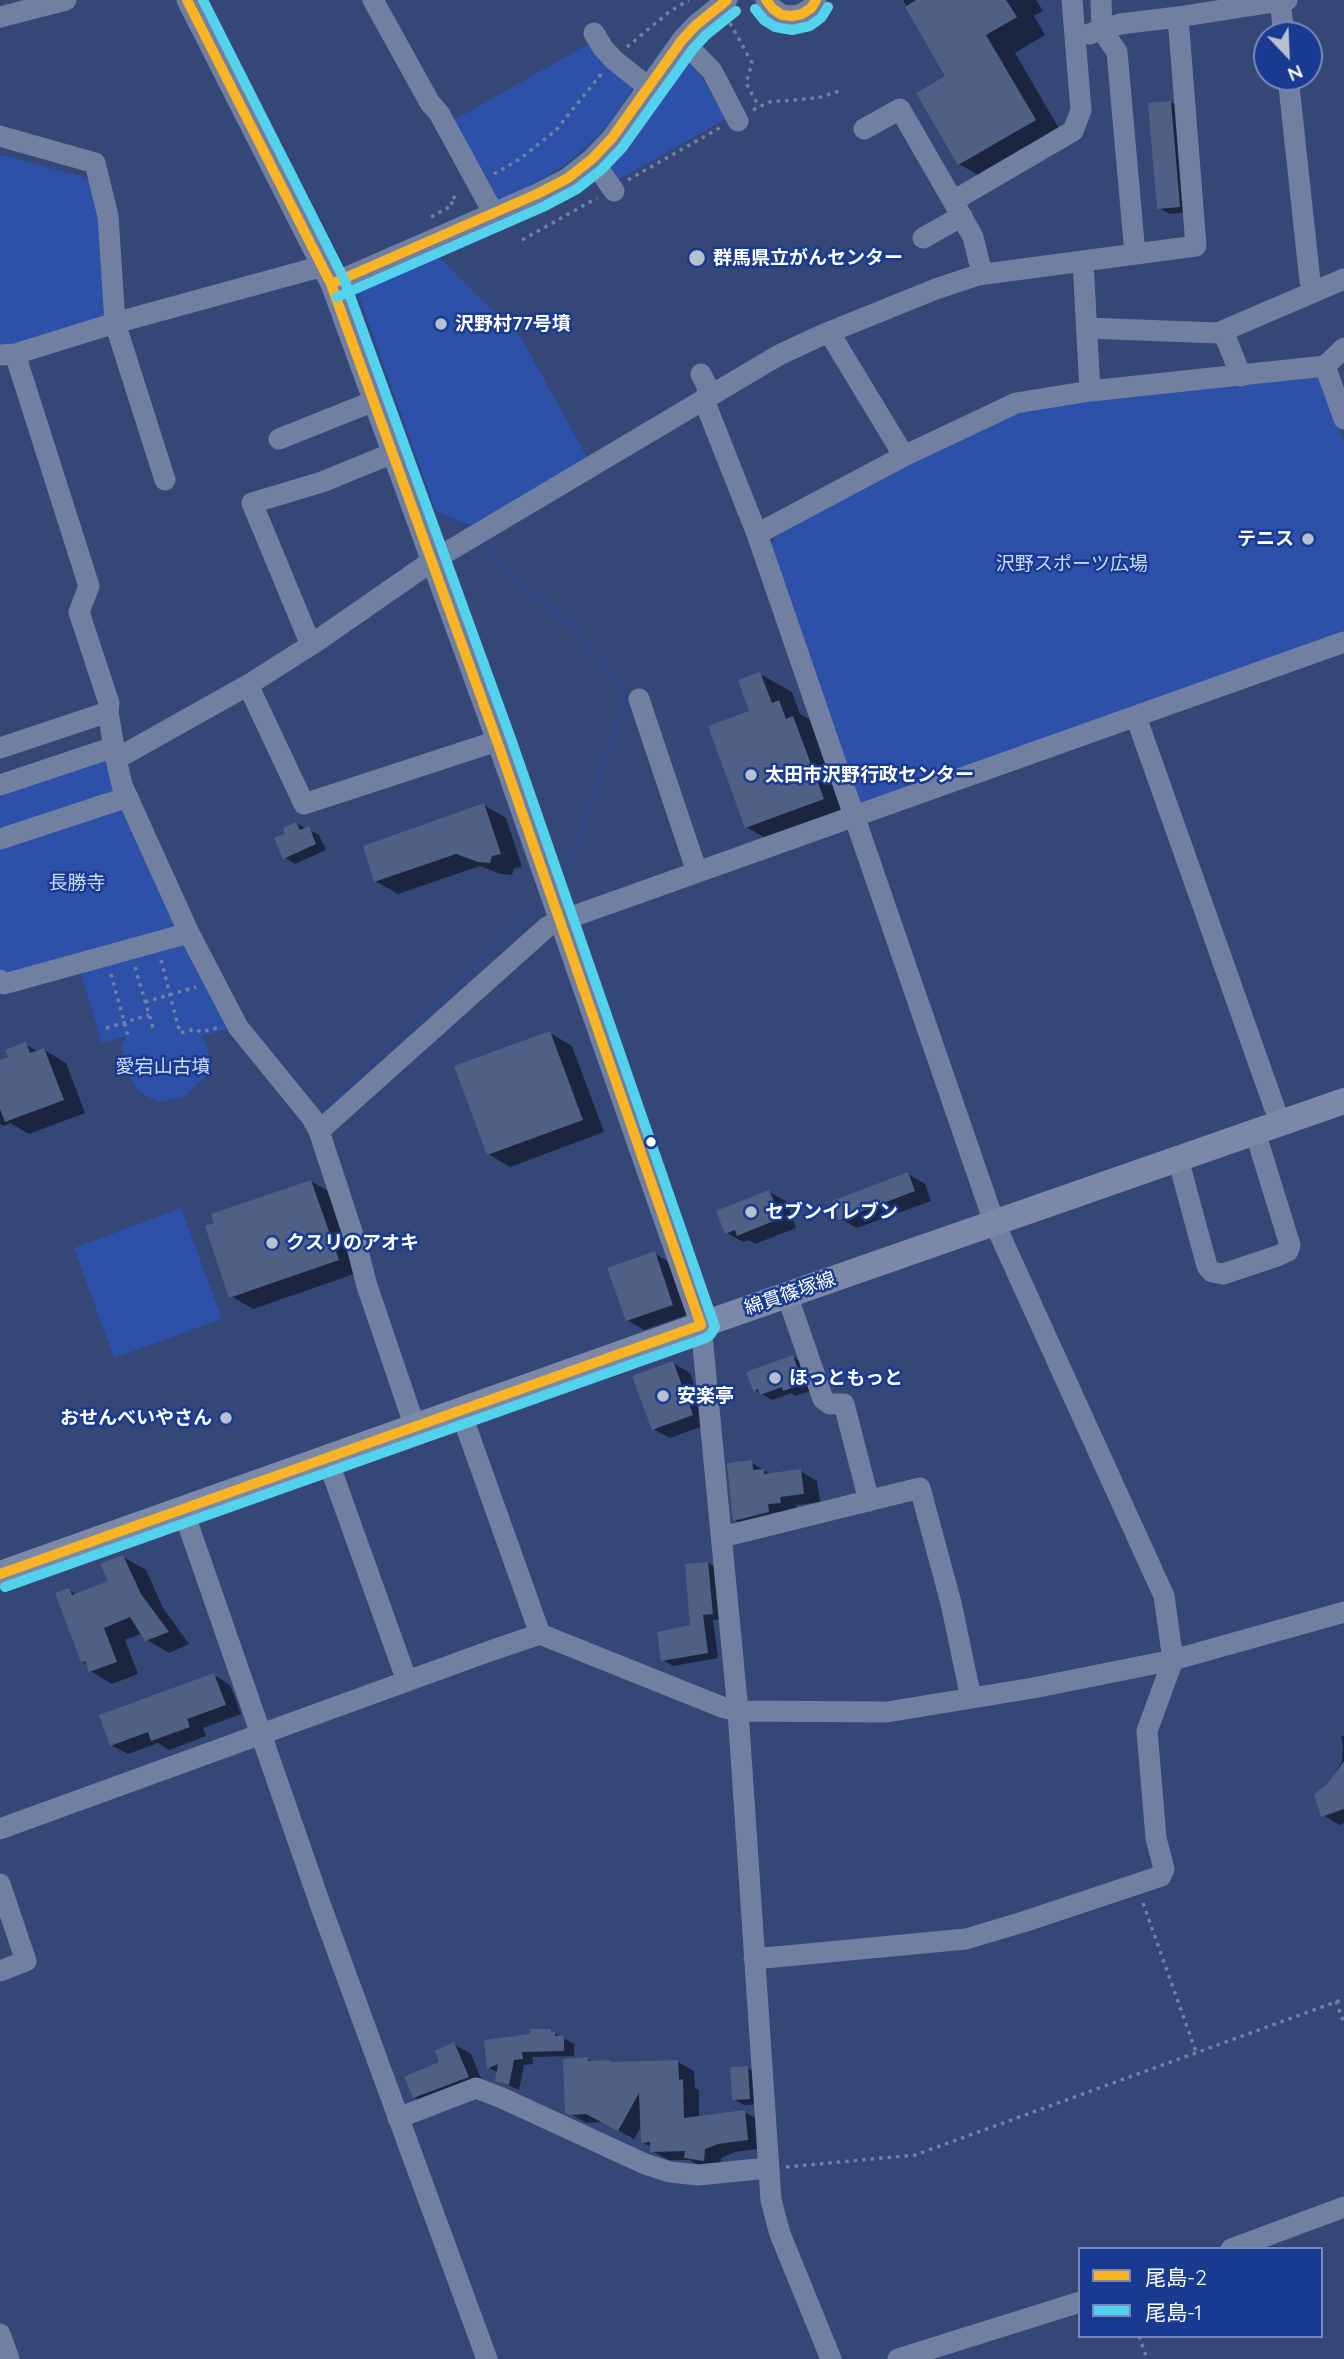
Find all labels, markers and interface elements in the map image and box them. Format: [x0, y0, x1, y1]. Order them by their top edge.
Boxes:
north arrow [1253, 21, 1323, 91]
text: N [1284, 60, 1307, 87]
place label: 群馬県立がんセンター [713, 247, 903, 269]
marker: 群馬県立がんセンター [687, 248, 707, 268]
place label: 沢野村77号墳 [455, 313, 571, 335]
marker: 沢野村77号墳 [433, 316, 449, 332]
place label: テニス [1237, 528, 1294, 550]
marker: テニス [1300, 531, 1316, 547]
park label: 沢野スポーツ広場 [996, 553, 1148, 575]
place label: 太田市沢野行政センター [765, 764, 974, 786]
marker: 太田市沢野行政センター [743, 767, 759, 783]
park label: 長勝寺 [49, 872, 105, 894]
park label: 愛宕山古墳 [116, 1056, 210, 1078]
unlabelled marker [644, 1135, 658, 1149]
place label: セブンイレブン [765, 1201, 898, 1223]
marker: セブンイレブン [743, 1204, 759, 1220]
place label: クスリのアオキ [286, 1232, 419, 1254]
marker: クスリのアオキ [264, 1235, 280, 1251]
street label: 綿貫篠塚線 [741, 1268, 839, 1320]
place label: ほっともっと [789, 1367, 903, 1389]
marker: ほっともっと [767, 1370, 783, 1386]
place label: 安楽亭 [677, 1385, 734, 1407]
marker: 安楽亭 [655, 1388, 671, 1404]
place label: おせんべいやさん [60, 1407, 212, 1429]
marker: おせんべいやさん [218, 1410, 234, 1426]
legend [1078, 2247, 1323, 2338]
text: 尾島-2 [1145, 2264, 1207, 2290]
text: 尾島-1 [1145, 2299, 1202, 2325]

